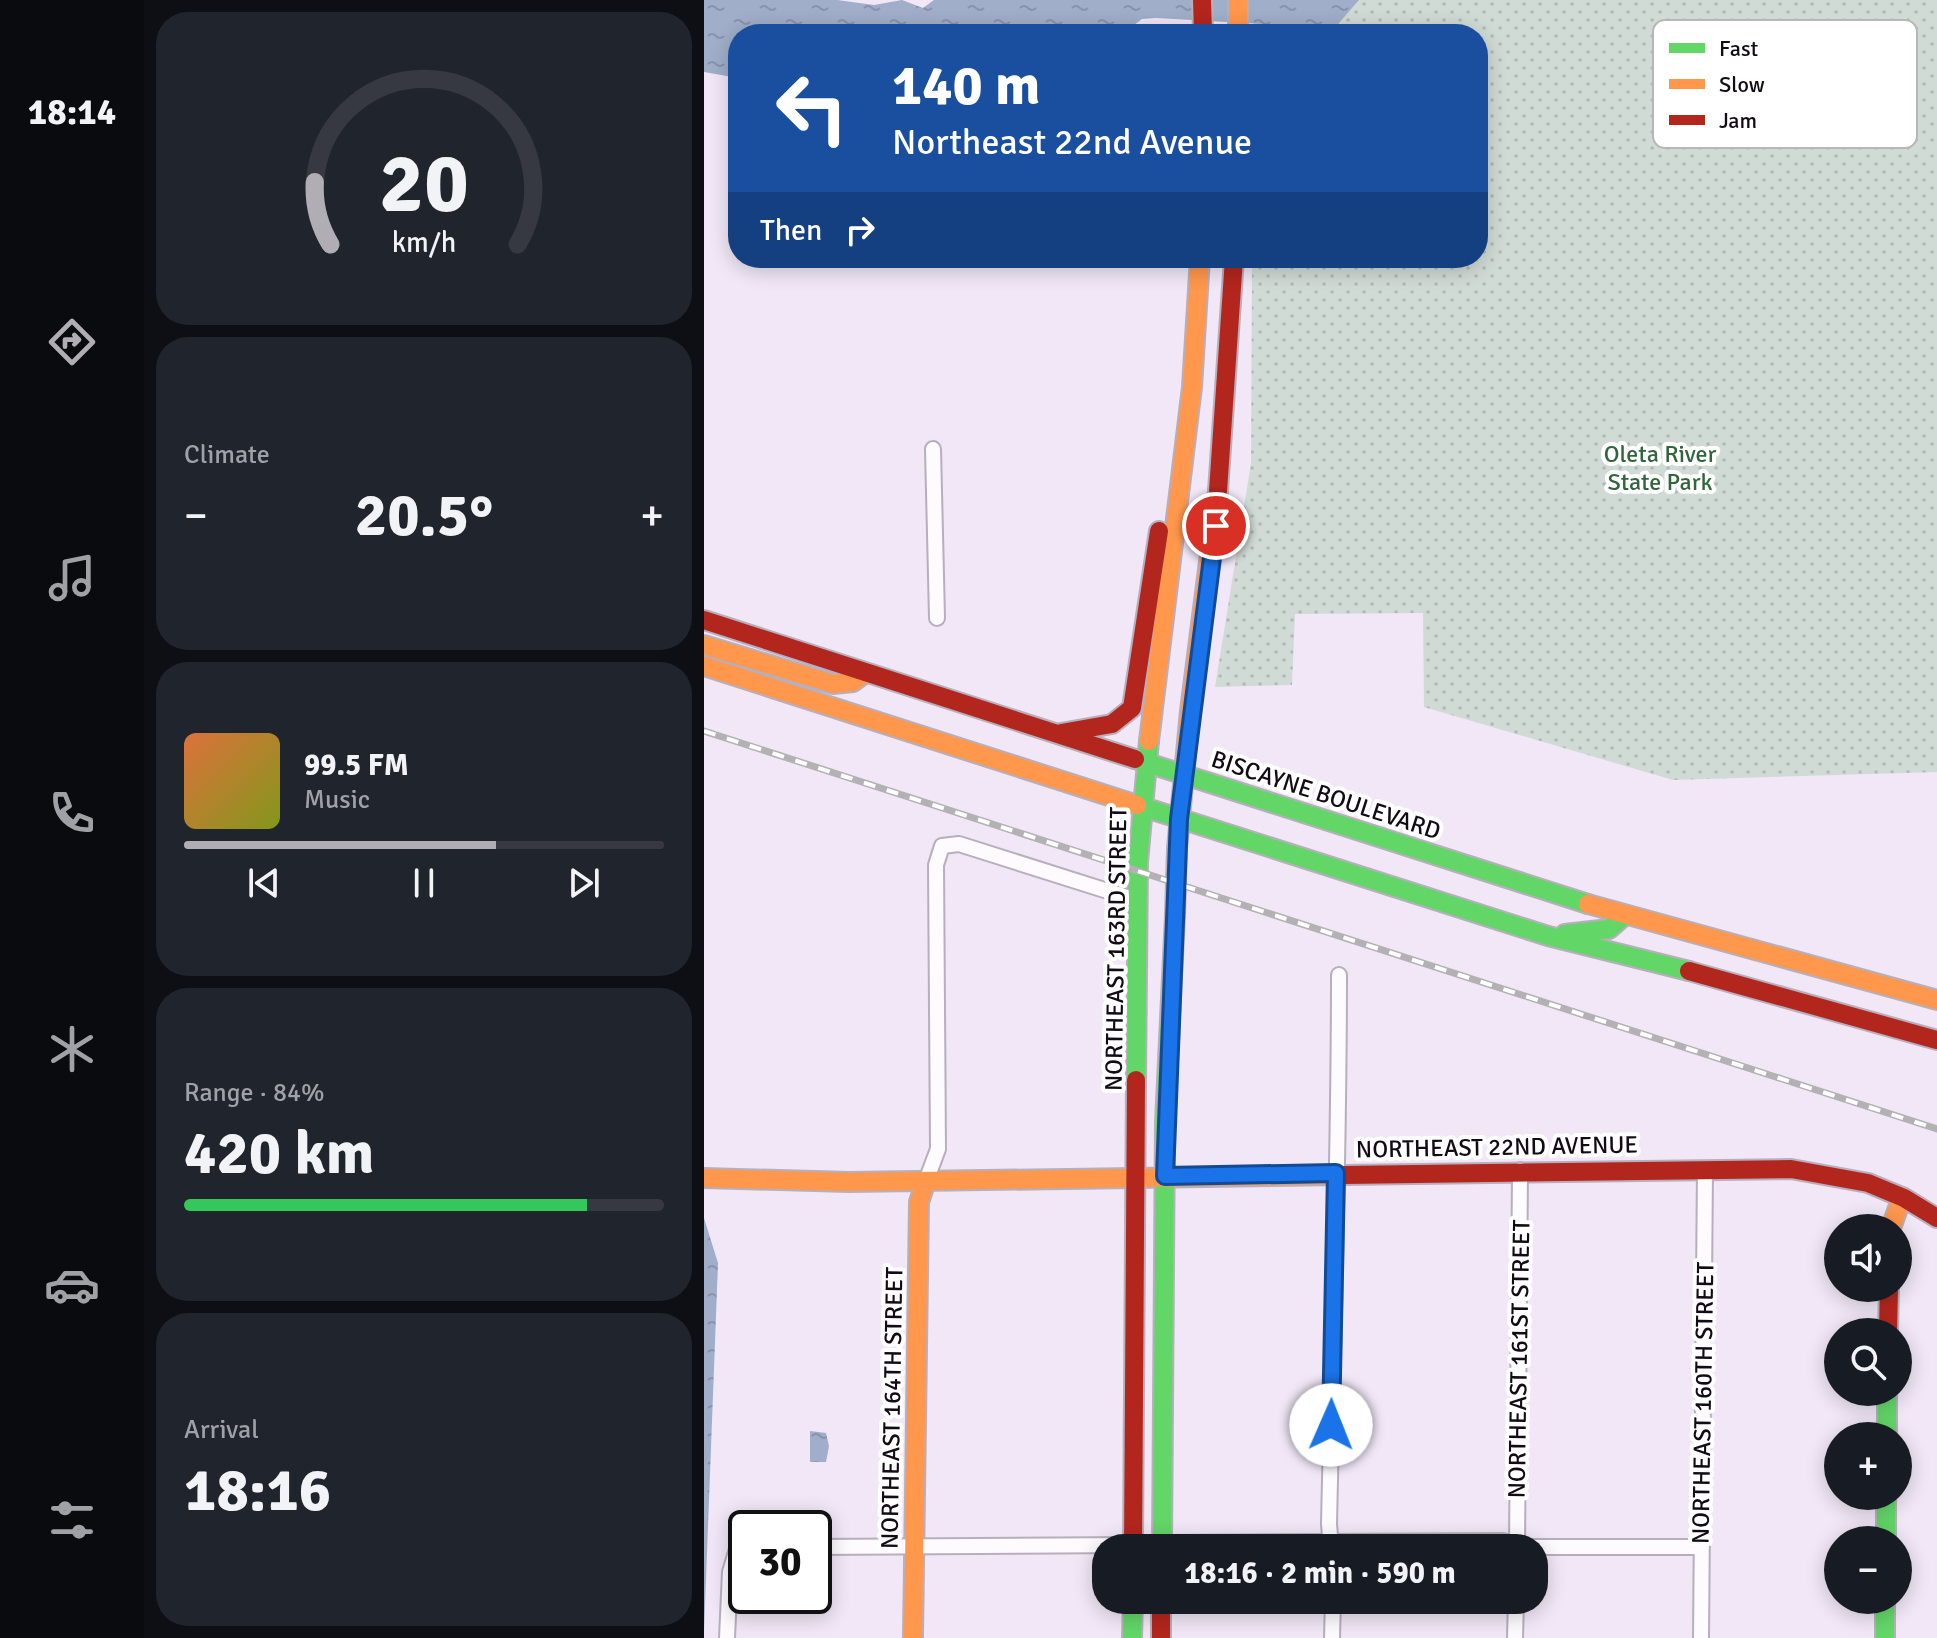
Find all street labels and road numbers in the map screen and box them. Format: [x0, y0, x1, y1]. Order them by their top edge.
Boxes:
street label: BISCAYNE BOULEVARD [1208, 744, 1444, 846]
street label: NORTHEAST 163RD STREET [1099, 806, 1133, 1091]
street label: NORTHEAST 22ND AVENUE [1356, 1130, 1638, 1164]
street label: NORTHEAST 161ST STREET [1502, 1219, 1536, 1499]
street label: NORTHEAST 160TH STREET [1686, 1261, 1720, 1544]
street label: NORTHEAST 164TH STREET [875, 1266, 909, 1549]

